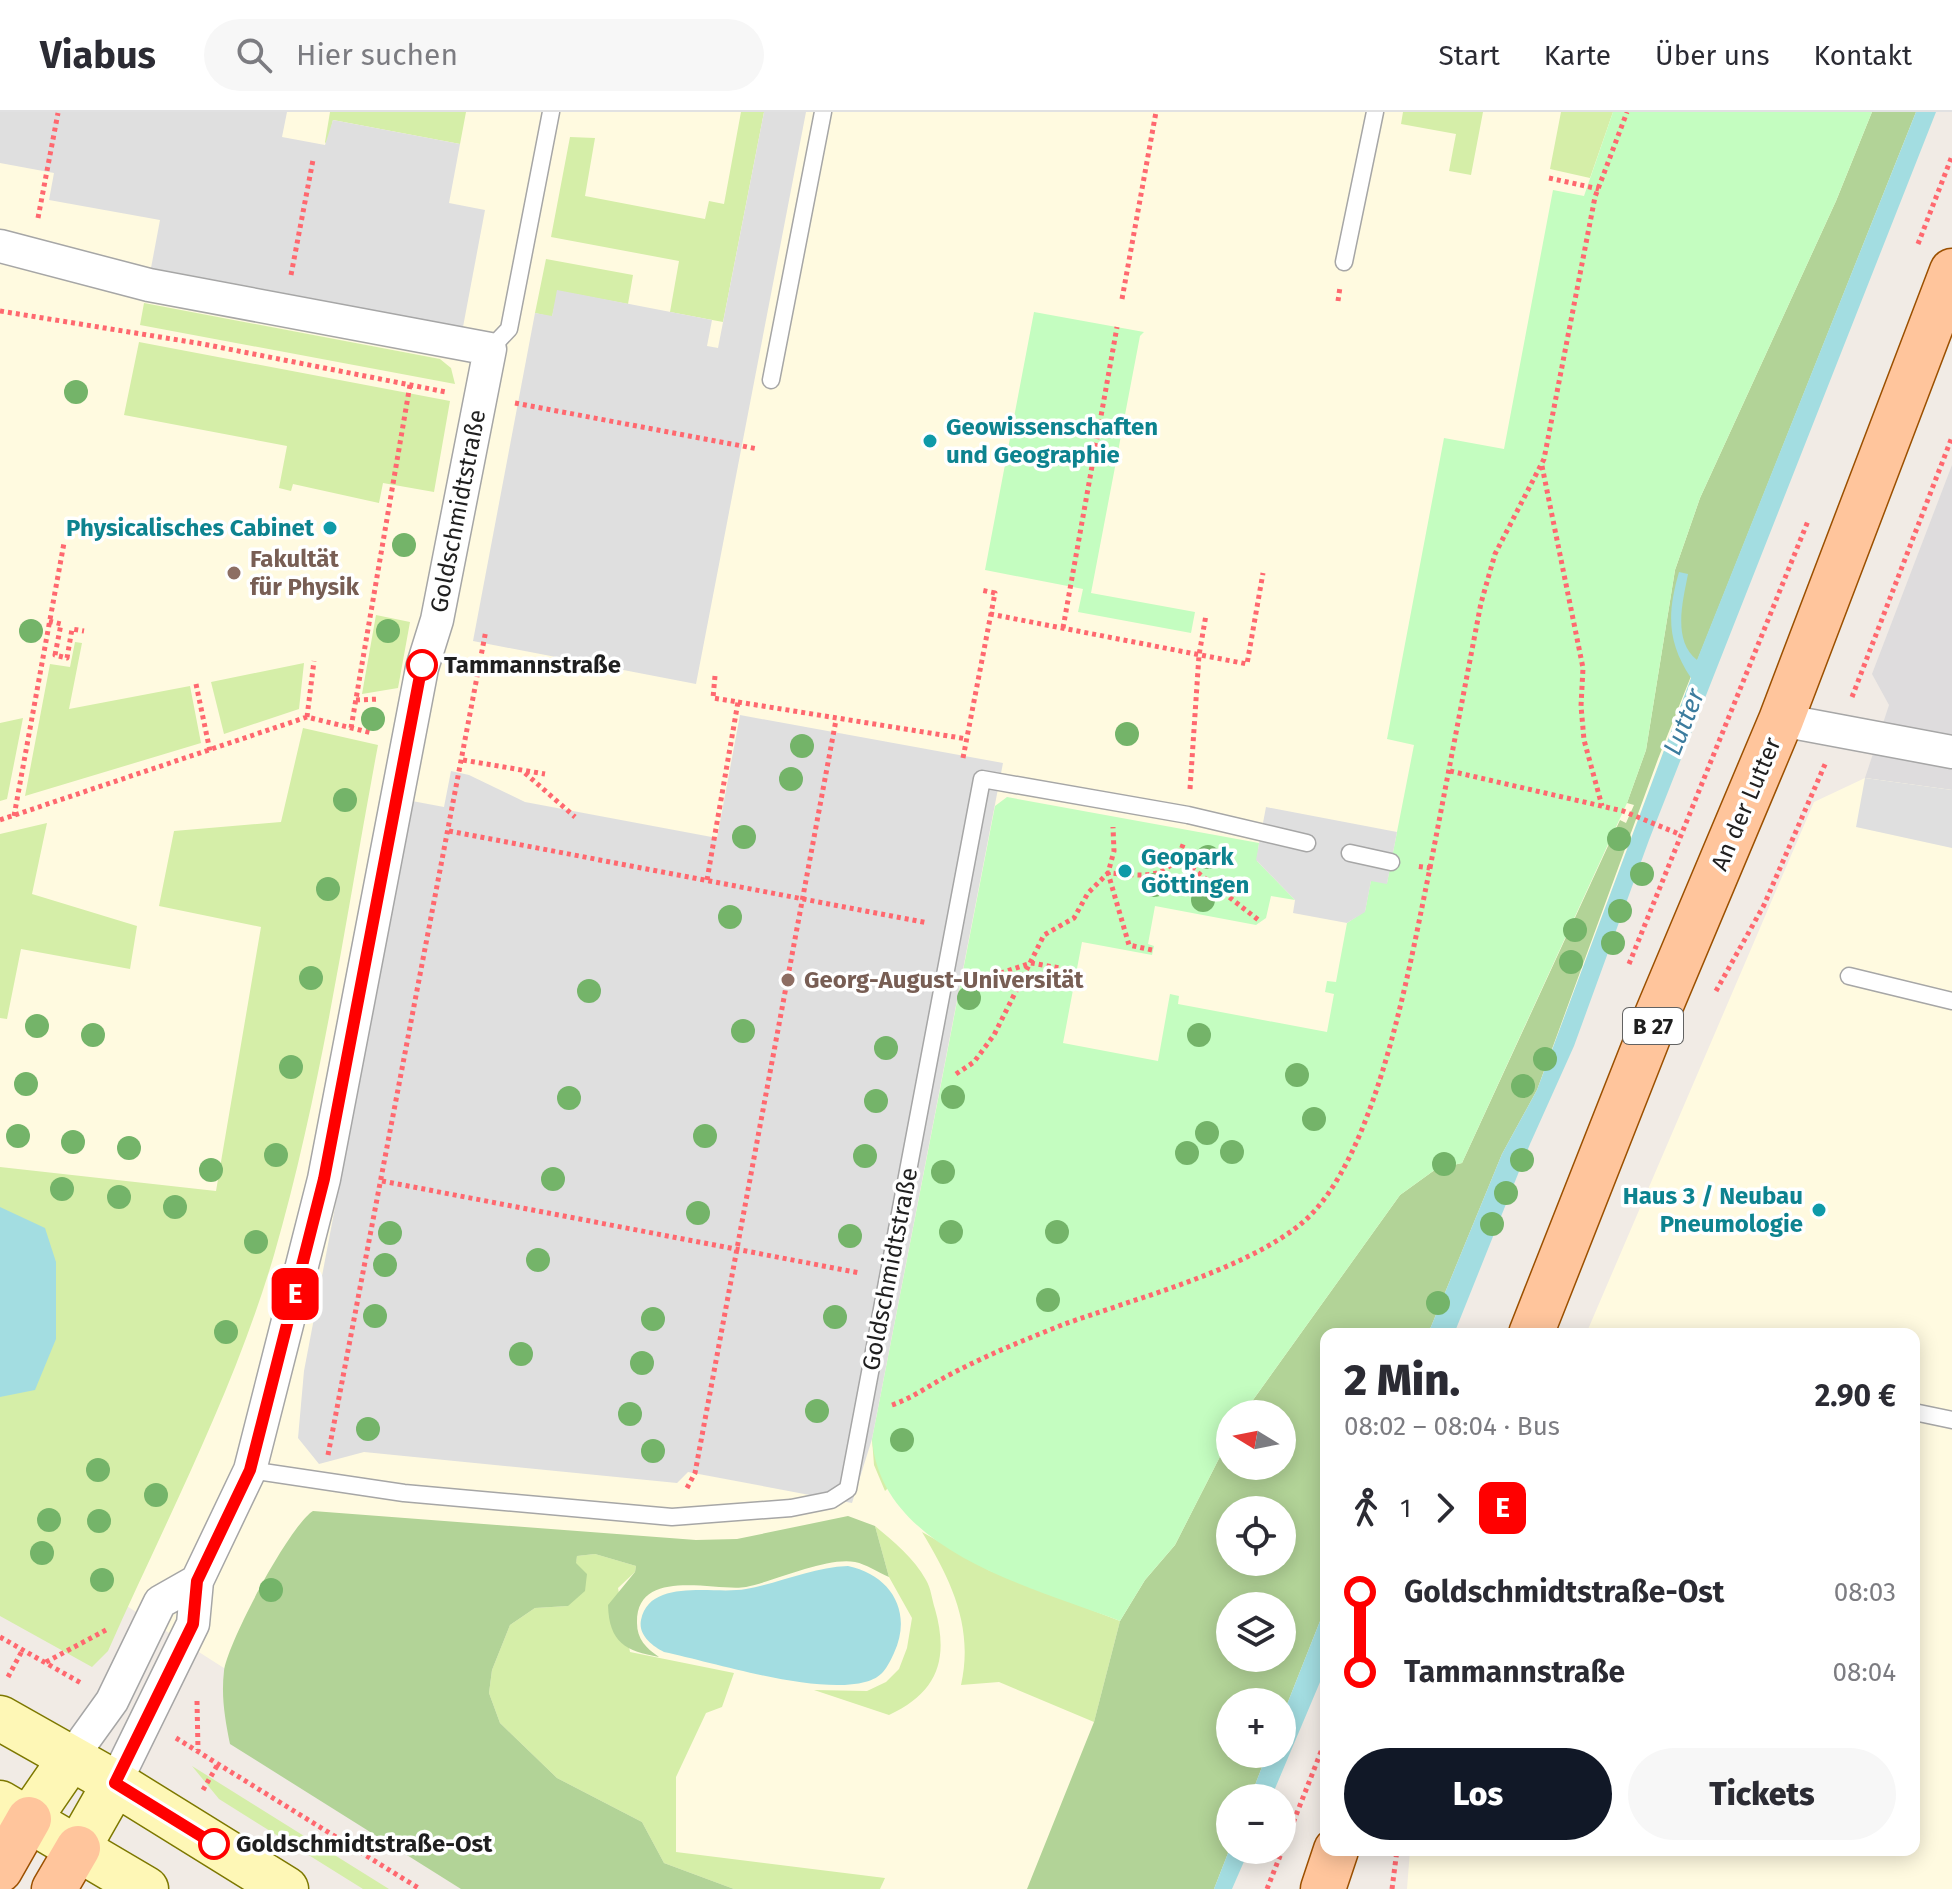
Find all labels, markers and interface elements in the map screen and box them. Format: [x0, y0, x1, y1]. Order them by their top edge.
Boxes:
search box [204, 19, 764, 91]
text: Viabus [40, 32, 156, 78]
icon: search [232, 33, 276, 77]
text: Hier suchen [296, 37, 458, 73]
text: Start [1438, 39, 1500, 72]
text: Karte [1544, 39, 1611, 72]
text: Über uns [1655, 39, 1770, 72]
text: Kontakt [1814, 39, 1912, 72]
street label: Goldschmidtstraße [425, 407, 491, 615]
place label: Geowissenschaften und Geographie [946, 413, 1158, 469]
marker: Geowissenschaften und Geographie [921, 432, 939, 450]
place label: Physicalisches Cabinet [66, 514, 315, 542]
marker: Physicalisches Cabinet [321, 519, 339, 537]
place label: Fakultät für Physik [250, 545, 360, 601]
marker: Fakultät für Physik [225, 564, 243, 582]
marker: Tammannstraße [407, 650, 437, 680]
place label: Tammannstraße [444, 651, 621, 679]
water label: Lutter [1657, 683, 1712, 760]
street label: An der Lutter [1705, 732, 1787, 875]
place label: Geopark Göttingen [1141, 843, 1249, 899]
marker: Geopark Göttingen [1116, 862, 1134, 880]
place label: Georg-August-Universität [804, 966, 1084, 994]
marker: Georg-August-Universität [779, 971, 797, 989]
road number: B 27 [1623, 1008, 1683, 1044]
street label: Goldschmidtstraße [857, 1165, 923, 1373]
place label: Haus 3 / Neubau Pneumologie [1623, 1182, 1803, 1238]
marker: Haus 3 / Neubau Pneumologie [1810, 1201, 1828, 1219]
line badge: E [269, 1268, 321, 1320]
text: E [288, 1277, 302, 1310]
text: 2 Min. [1344, 1354, 1460, 1407]
text: 2.90 € [1815, 1378, 1896, 1414]
north arrow [1216, 1400, 1296, 1480]
map controls [1216, 1400, 1296, 1864]
text: 08:02 – 08:04 · Bus [1344, 1411, 1560, 1442]
icon: walk [1344, 1486, 1388, 1530]
icon: forward [1423, 1486, 1467, 1530]
text: E [1495, 1491, 1510, 1524]
text: 1 [1400, 1493, 1411, 1524]
button: locate [1216, 1496, 1296, 1576]
text: Goldschmidtstraße-Ost [1404, 1574, 1724, 1610]
text: 08:03 [1834, 1577, 1896, 1608]
button: layers [1216, 1592, 1296, 1672]
text: Tammannstraße [1404, 1654, 1625, 1690]
text: 08:04 [1833, 1657, 1896, 1688]
button: + [1216, 1688, 1296, 1768]
button: Los [1344, 1748, 1612, 1840]
button: Tickets [1628, 1748, 1896, 1840]
button: − [1216, 1784, 1296, 1864]
marker: Goldschmidtstraße-Ost [199, 1829, 229, 1859]
place label: Goldschmidtstraße-Ost [236, 1830, 493, 1858]

